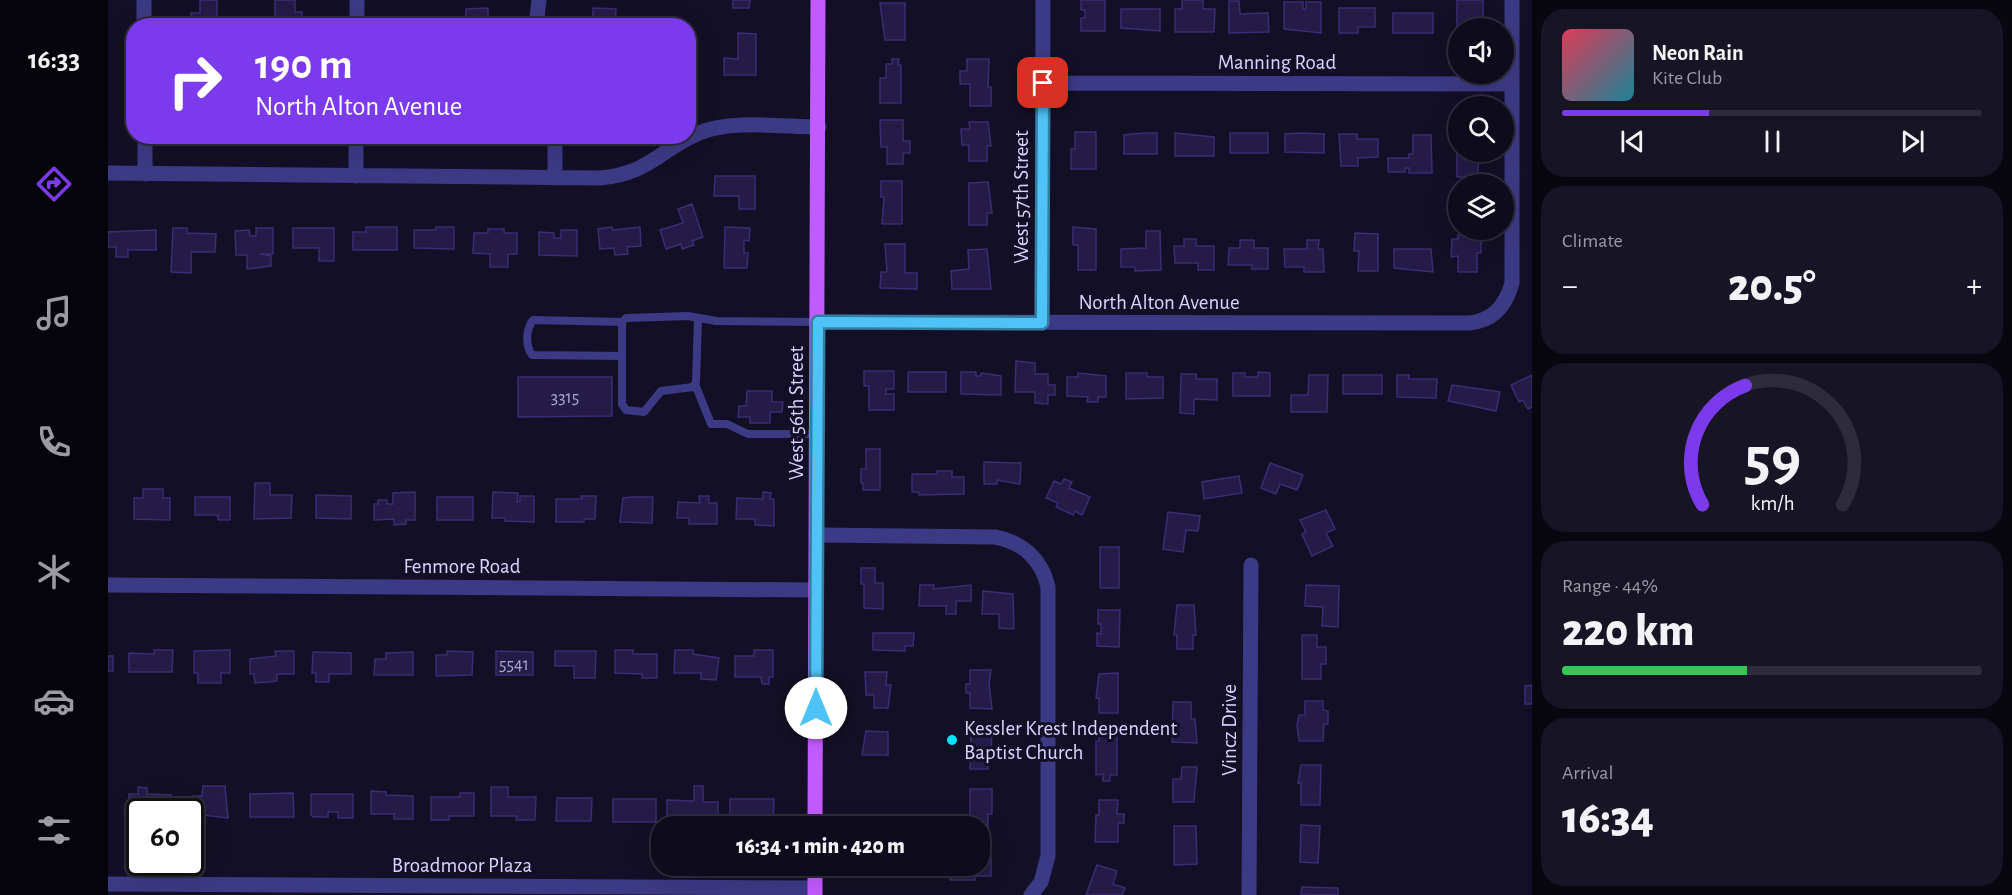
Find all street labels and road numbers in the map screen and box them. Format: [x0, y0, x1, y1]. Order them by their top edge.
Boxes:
street label: Manning Road [1218, 52, 1336, 73]
street label: West 57th Street [1011, 130, 1032, 264]
street label: North Alton Avenue [1078, 292, 1240, 313]
street label: West 56th Street [786, 345, 807, 480]
street label: Fenmore Road [403, 556, 521, 577]
street label: Vincz Drive [1219, 684, 1240, 776]
street label: Broadmoor Plaza [392, 855, 532, 876]

